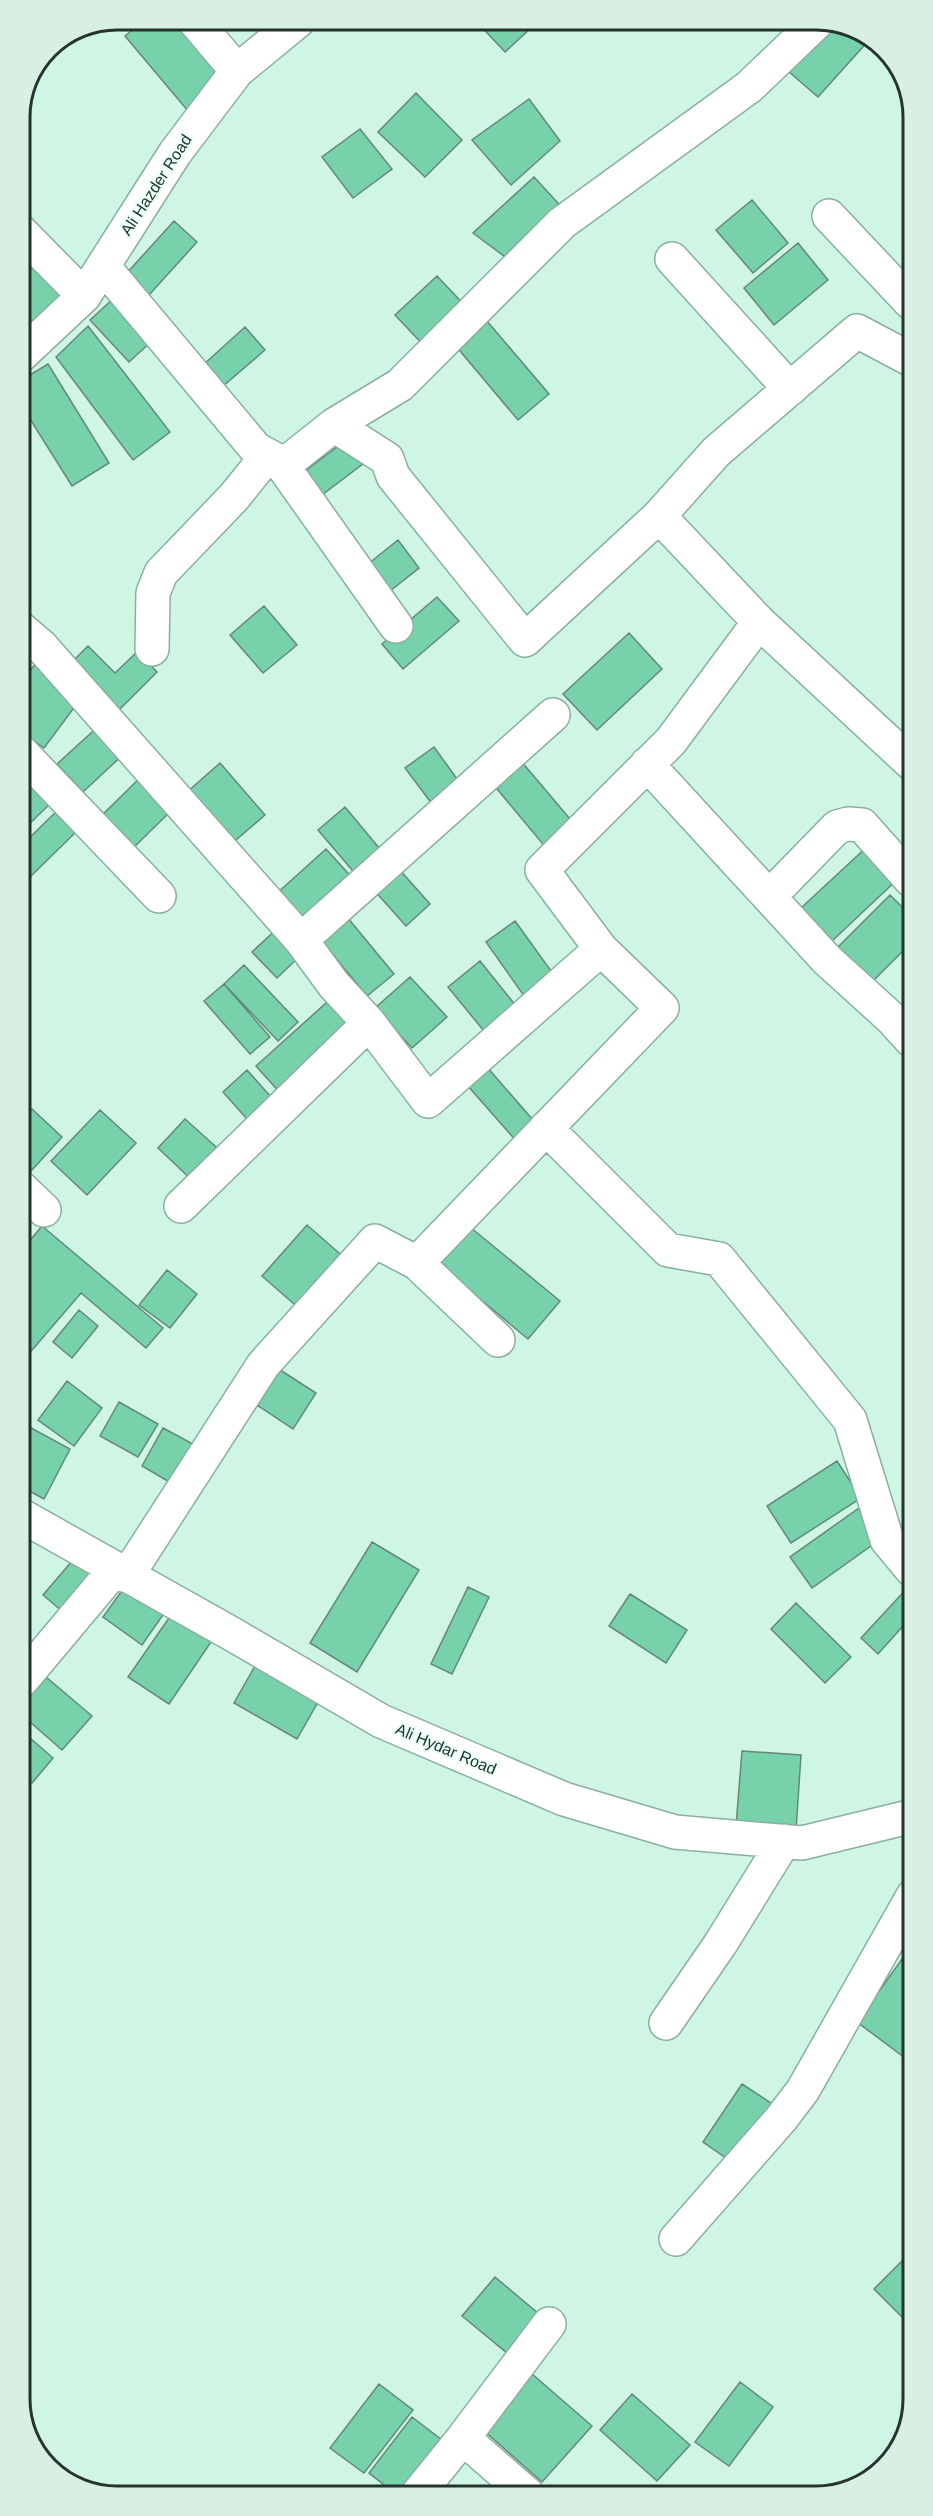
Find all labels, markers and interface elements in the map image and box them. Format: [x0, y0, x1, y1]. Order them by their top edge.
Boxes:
street label: Ali Hazder Road [117, 132, 195, 238]
street label: Ali Hydar Road [393, 1720, 499, 1778]

